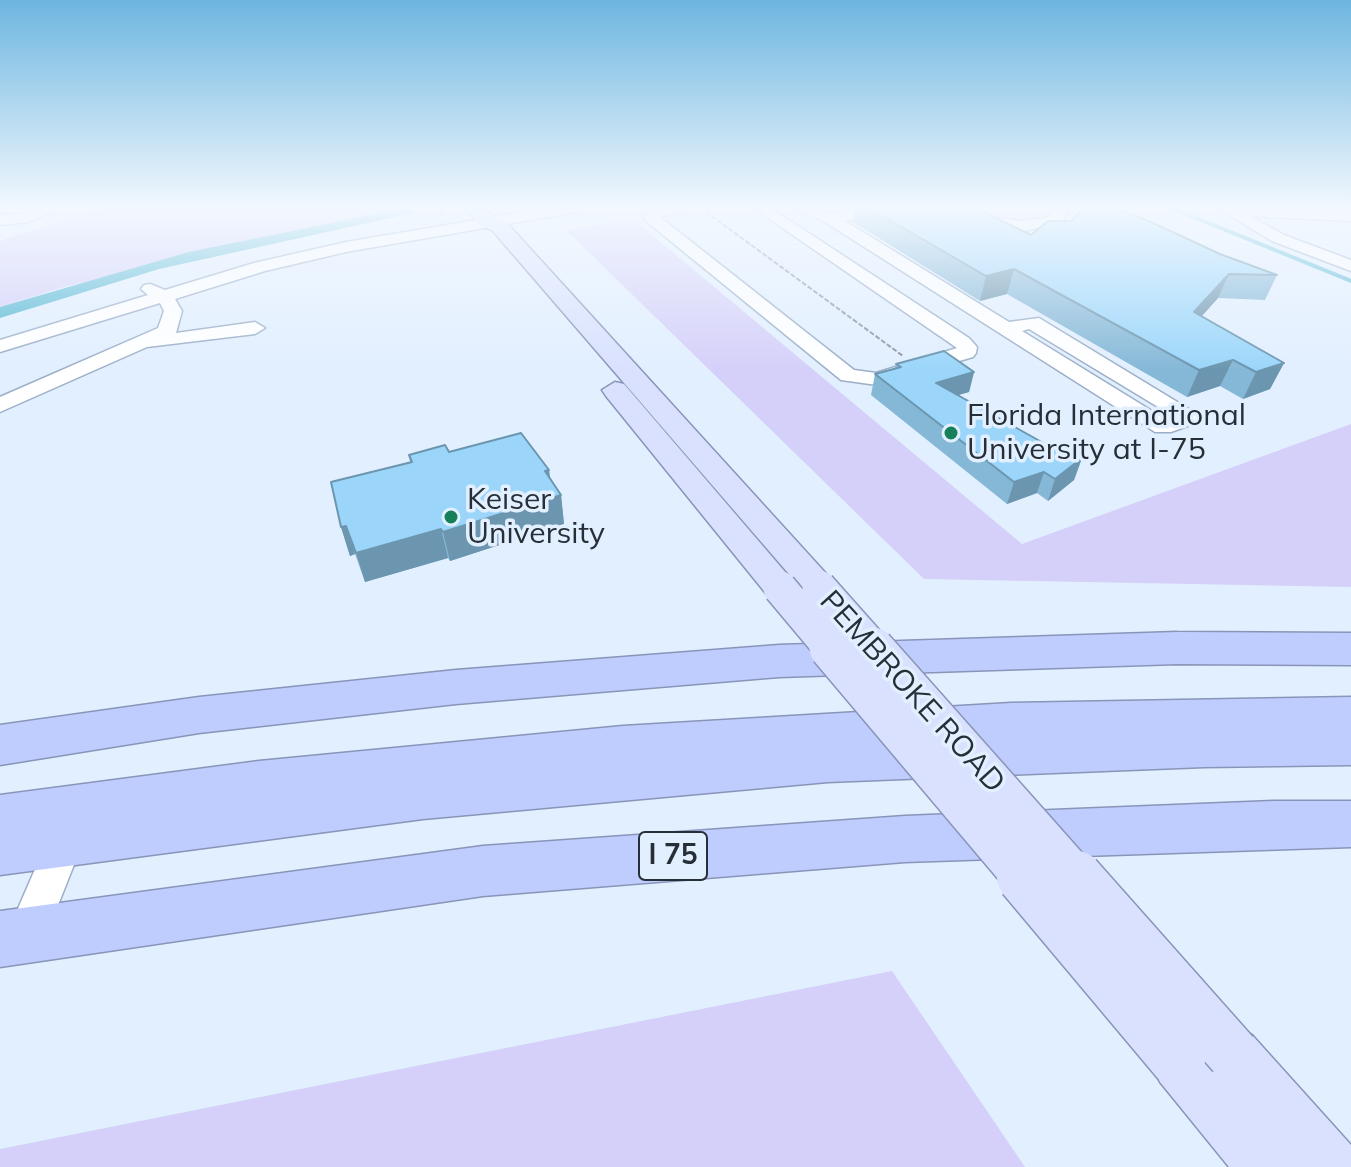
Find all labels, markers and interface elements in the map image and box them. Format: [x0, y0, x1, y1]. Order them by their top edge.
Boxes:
place label: Florida International University at I-75 [967, 398, 1246, 468]
marker: Florida International University at I-75 [942, 424, 960, 442]
place label: Keiser University [467, 482, 605, 552]
marker: Keiser University [442, 508, 460, 526]
street label: PEMBROKE ROAD [812, 584, 1012, 800]
road number: I 75 [639, 832, 707, 880]

